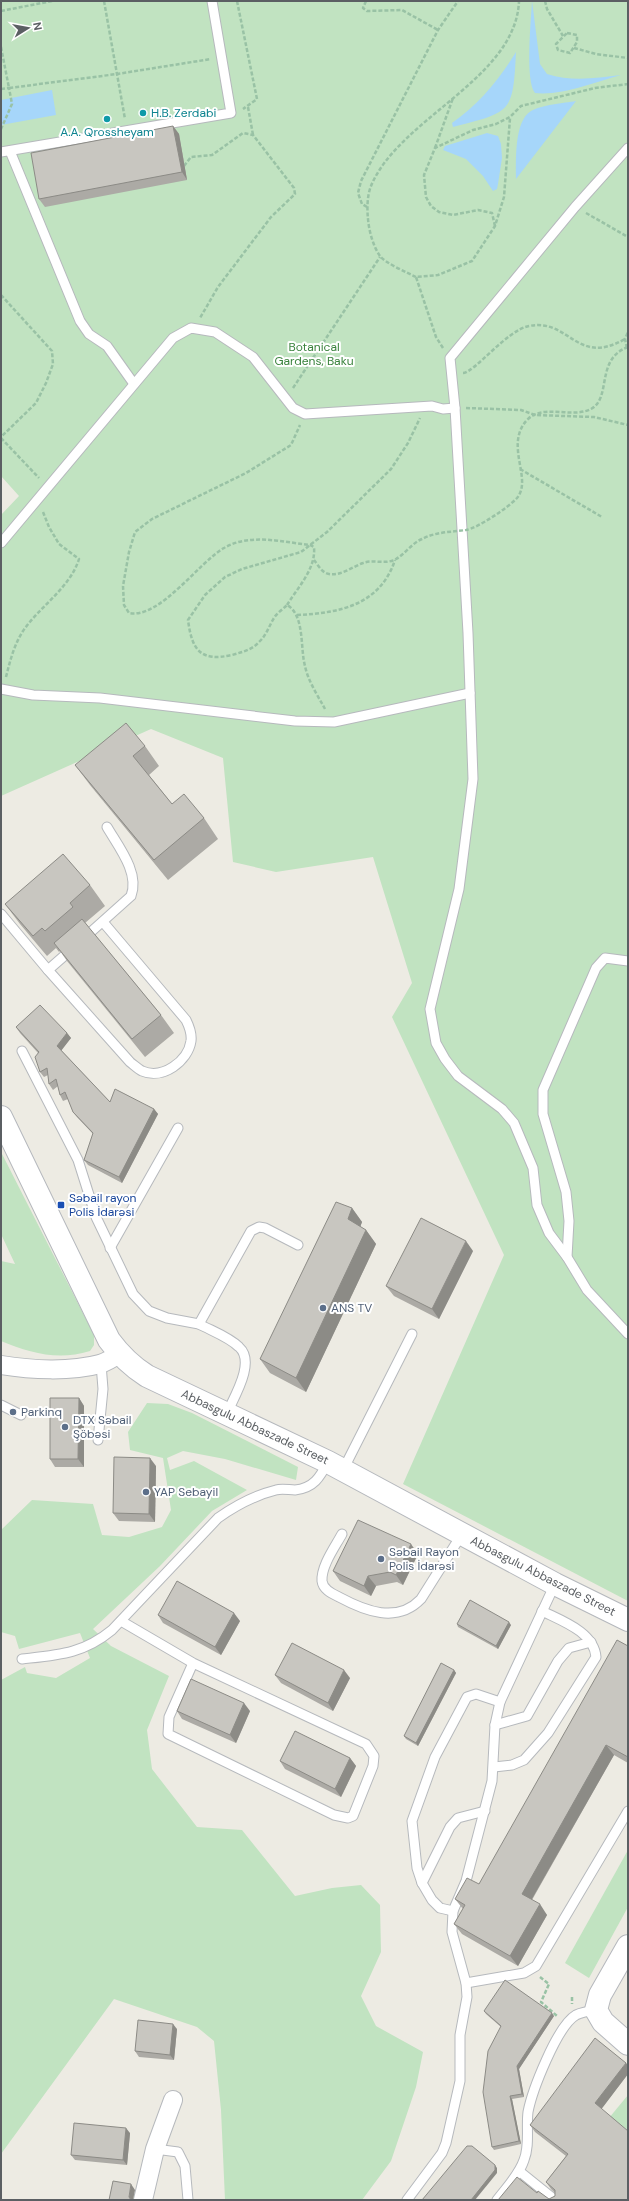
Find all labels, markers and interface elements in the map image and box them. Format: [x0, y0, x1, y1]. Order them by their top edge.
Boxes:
north arrow [8, 8, 48, 48]
text: N [30, 21, 45, 31]
place label: H.B. Zerdabi [151, 105, 216, 121]
marker: H.B. Zerdabi [138, 108, 148, 118]
marker: A.A. Qrossheyam [102, 114, 112, 124]
place label: A.A. Qrossheyam [60, 124, 154, 140]
park label: Botanical Gardens, Baku [274, 339, 354, 369]
place label: Səbail rayon Polis İdarəsi [69, 1190, 137, 1220]
marker: Səbail rayon Polis İdarəsi [56, 1200, 66, 1210]
place label: ANS TV [331, 1300, 372, 1316]
marker: ANS TV [318, 1303, 328, 1313]
street label: Abbasgulu Abbaszade Street [179, 1386, 332, 1468]
place label: Parkinq [21, 1404, 62, 1420]
marker: Parkinq [8, 1407, 18, 1417]
place label: DTX Səbail Şöbəsi [73, 1412, 131, 1442]
marker: DTX Səbail Şöbəsi [60, 1422, 70, 1432]
place label: YAP Sebayil [154, 1484, 218, 1500]
marker: YAP Sebayil [141, 1487, 151, 1497]
street label: Abbasgulu Abbaszade Street [468, 1532, 619, 1620]
place label: Səbail Rayon Polis İdarəsi [389, 1544, 459, 1574]
marker: Səbail Rayon Polis İdarəsi [376, 1554, 386, 1564]

